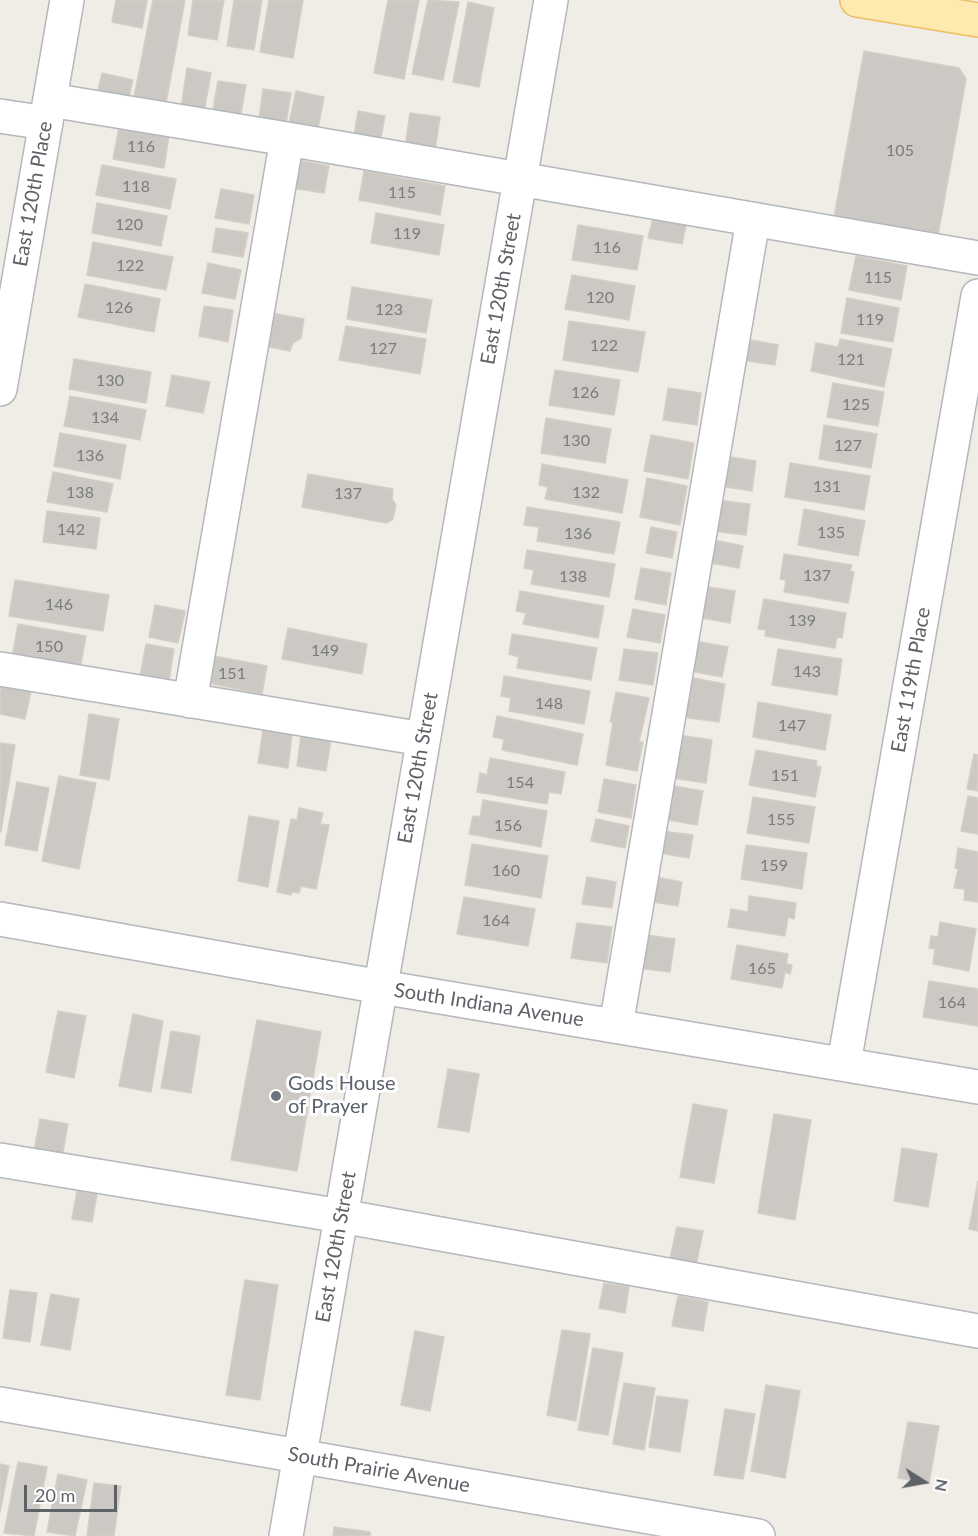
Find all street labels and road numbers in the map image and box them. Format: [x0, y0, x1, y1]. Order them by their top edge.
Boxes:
street label: East 120th Place [8, 119, 58, 269]
street label: East 120th Street [476, 211, 526, 367]
street label: East 119th Place [886, 605, 936, 755]
street label: East 120th Street [393, 690, 443, 846]
street label: South Indiana Avenue [392, 978, 586, 1032]
street label: East 120th Street [311, 1169, 361, 1325]
street label: South Prairie Avenue [286, 1442, 472, 1498]

